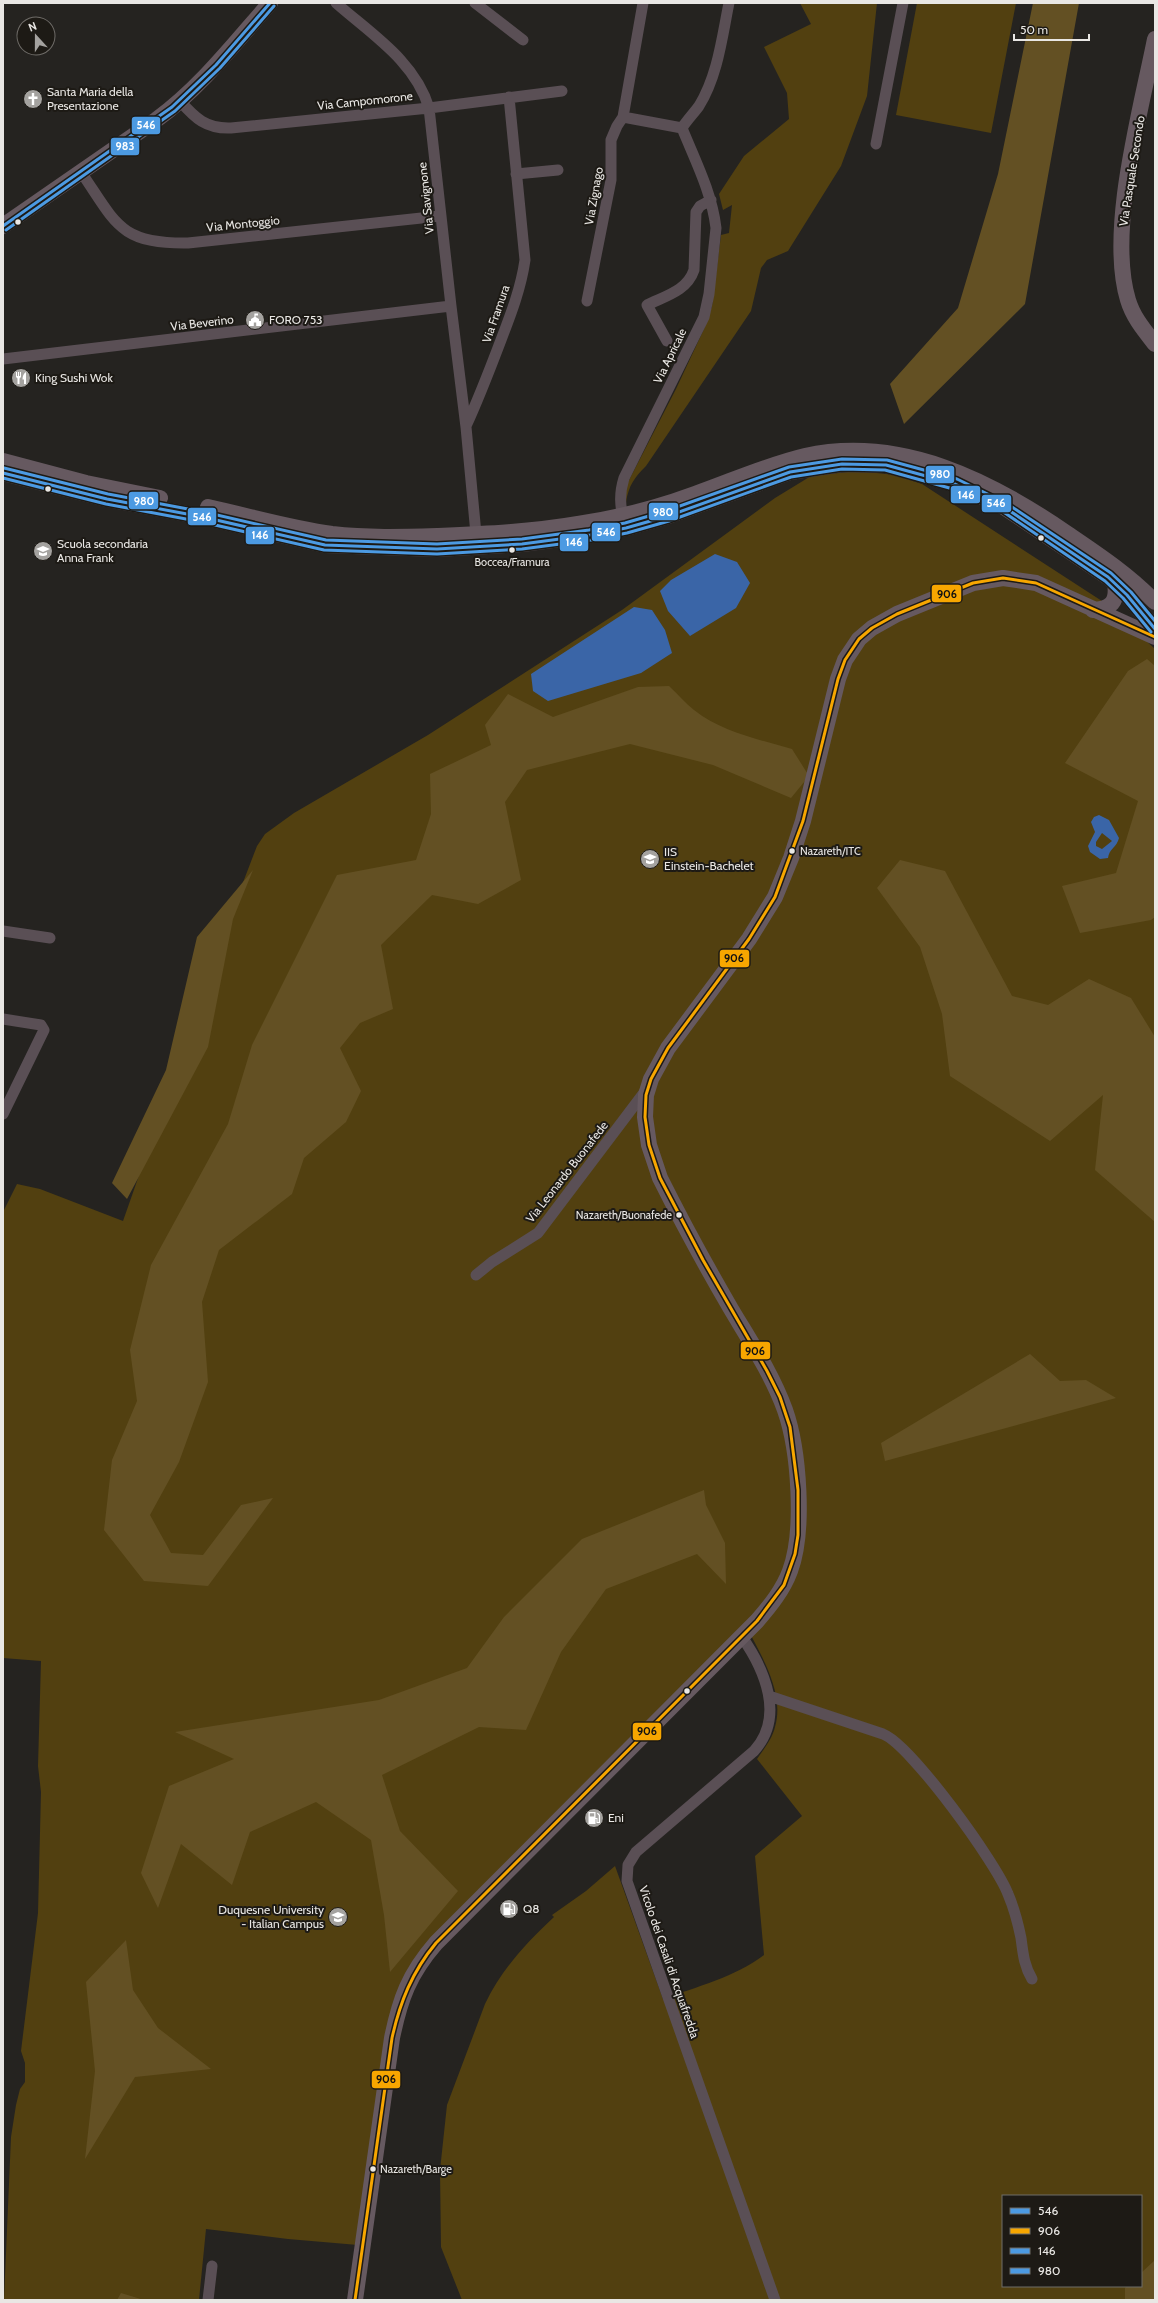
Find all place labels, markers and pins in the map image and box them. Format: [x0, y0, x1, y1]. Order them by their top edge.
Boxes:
place label: Santa Maria della Presentazione [47, 84, 134, 113]
church icon: Santa Maria della Presentazione [22, 88, 44, 110]
unlabelled marker [13, 217, 23, 227]
public building icon: FORO 753 [244, 309, 266, 331]
place label: FORO 753 [269, 312, 323, 327]
restaurant icon: King Sushi Wok [10, 367, 32, 389]
place label: King Sushi Wok [35, 370, 113, 385]
unlabelled marker [43, 484, 53, 494]
unlabelled marker [1036, 533, 1046, 543]
place label: Scuola secondaria Anna Frank [57, 536, 148, 565]
school or university icon: Scuola secondaria Anna Frank [32, 540, 54, 562]
marker: Boccea/Framura [507, 545, 517, 555]
place label: Boccea/Framura [475, 555, 550, 569]
place label: IIS Einstein-Bachelet [664, 844, 754, 873]
place label: Nazareth/ITC [800, 844, 861, 858]
marker: Nazareth/ITC [787, 846, 797, 856]
school or university icon: IIS Einstein-Bachelet [639, 848, 661, 870]
place label: Nazareth/Buonafede [576, 1208, 672, 1222]
marker: Nazareth/Buonafede [674, 1210, 684, 1220]
unlabelled marker [682, 1686, 692, 1696]
fuel station icon: Eni [583, 1807, 605, 1829]
place label: Eni [608, 1810, 624, 1825]
fuel station icon: Q8 [498, 1898, 520, 1920]
place label: Q8 [523, 1901, 540, 1916]
place label: Duquesne University - Italian Campus [218, 1902, 324, 1931]
school or university icon: Duquesne University - Italian Campus [327, 1906, 349, 1928]
place label: Nazareth/Barge [380, 2162, 452, 2176]
marker: Nazareth/Barge [368, 2164, 378, 2174]

